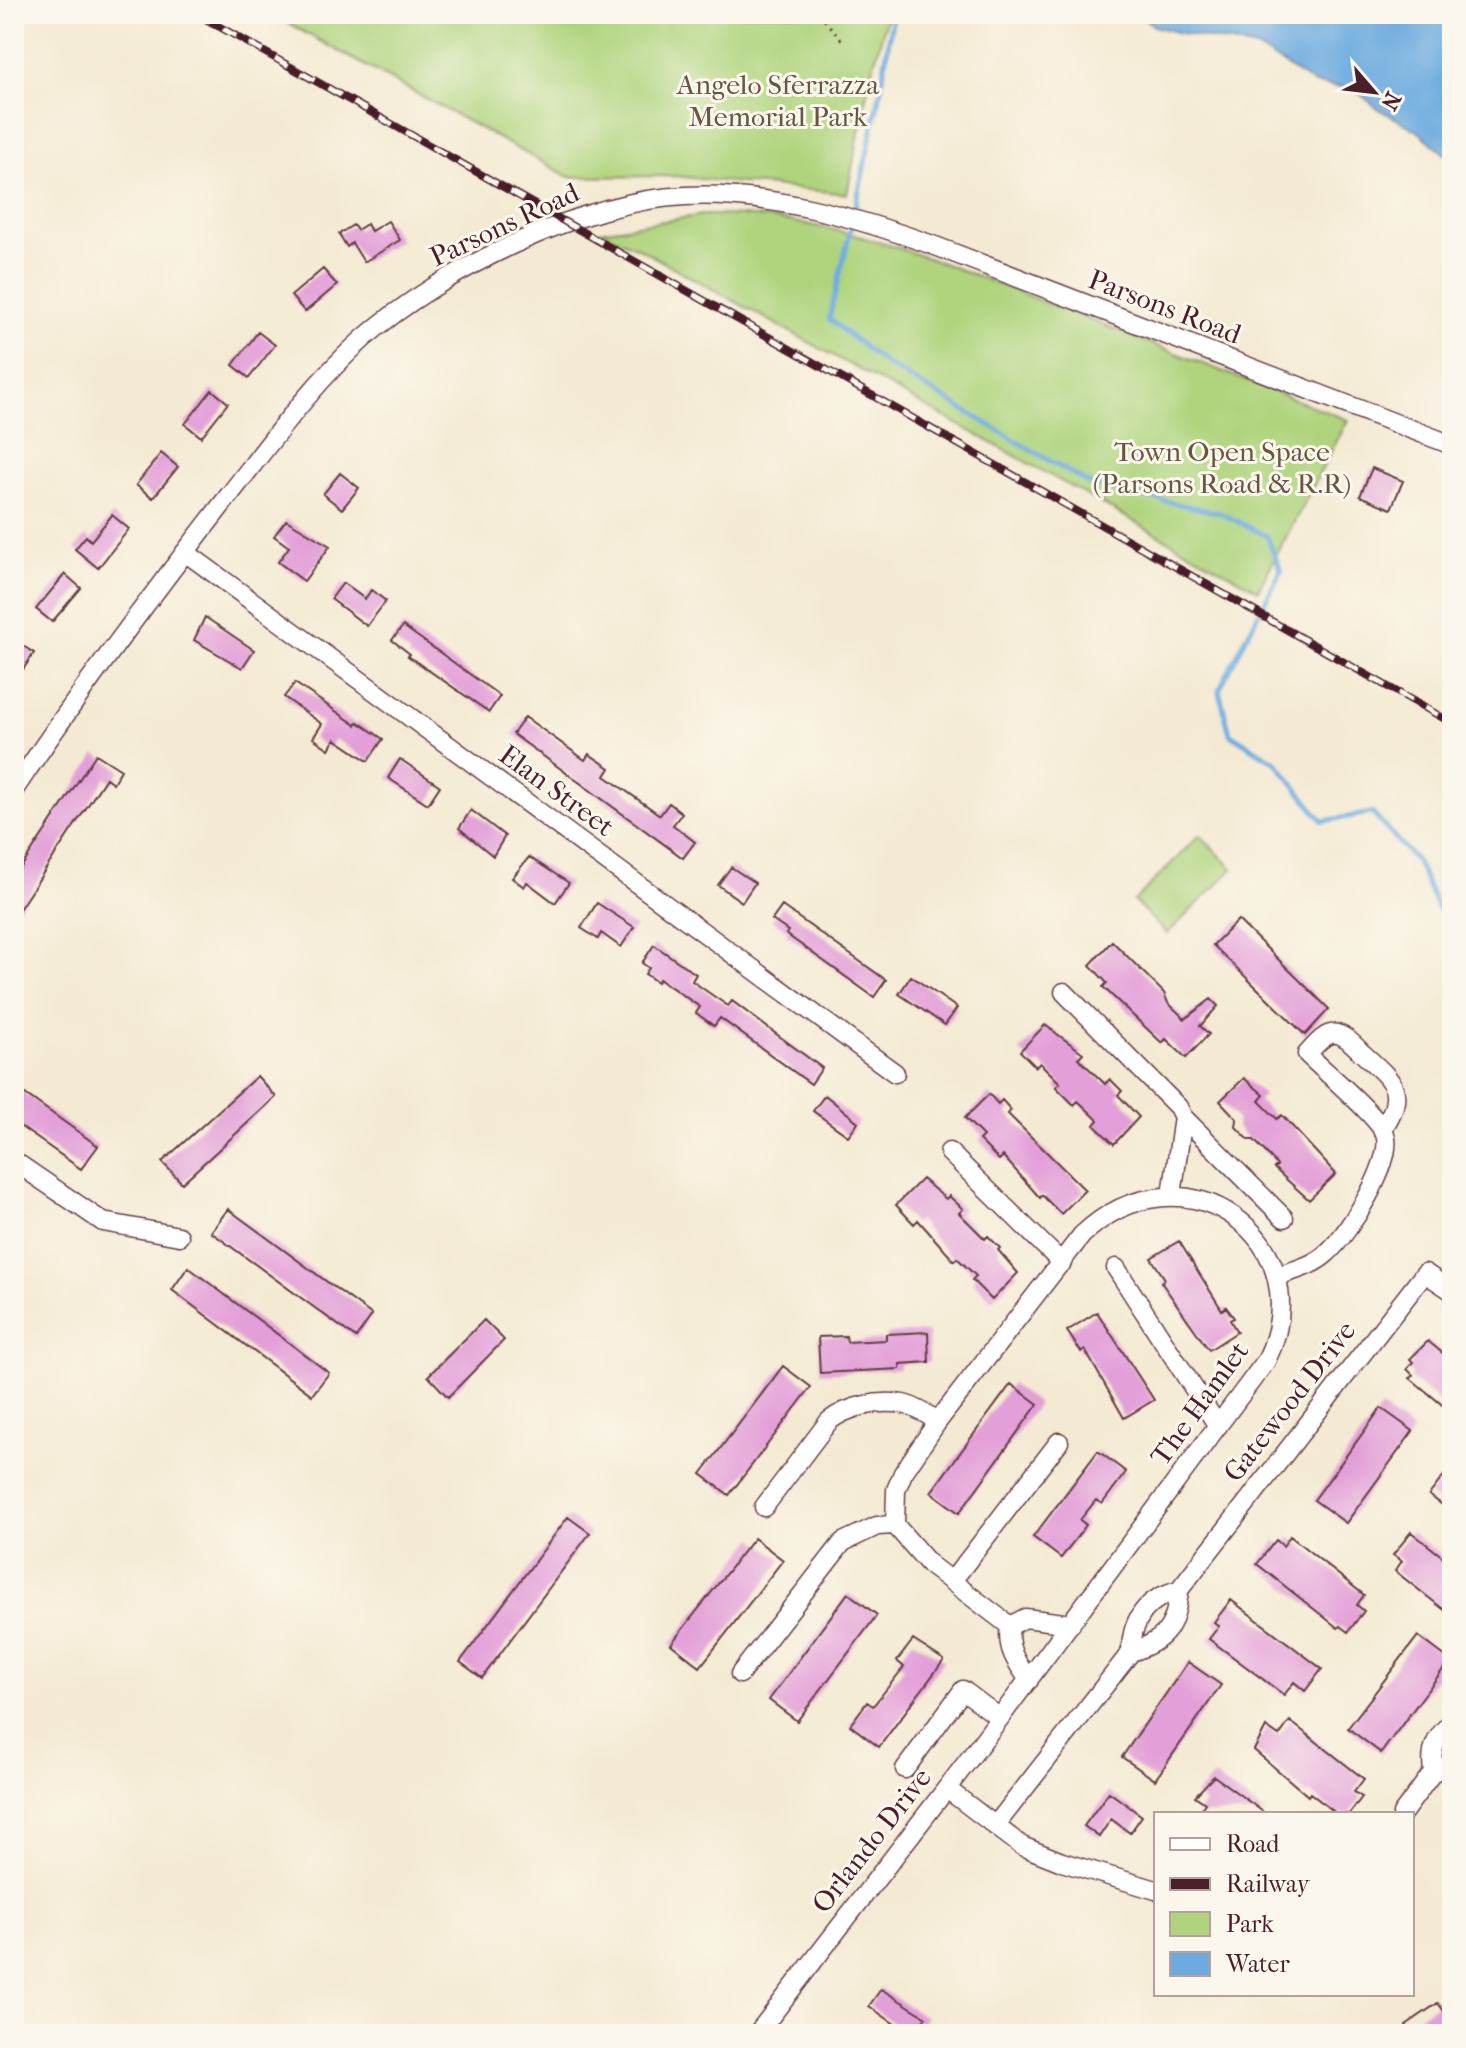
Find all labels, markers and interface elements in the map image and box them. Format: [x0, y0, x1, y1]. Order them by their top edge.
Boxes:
north arrow [1334, 52, 1414, 132]
park label: Angelo Sferrazza Memorial Park [676, 68, 880, 133]
text: N [1375, 87, 1406, 115]
street label: Parsons Road [424, 175, 585, 273]
street label: Parsons Road [1084, 262, 1246, 351]
park label: Town Open Space (Parsons Road & R.R) [1093, 435, 1351, 500]
street label: Elan Street [493, 738, 621, 843]
street label: Gatewood Drive [1216, 1314, 1362, 1488]
street label: The Hamlet [1144, 1335, 1255, 1472]
street label: Orlando Drive [805, 1761, 938, 1919]
legend [1154, 1812, 1414, 1996]
text: Road [1226, 1830, 1280, 1858]
text: Railway [1226, 1870, 1311, 1898]
text: Park [1226, 1910, 1274, 1938]
text: Water [1225, 1950, 1290, 1978]

